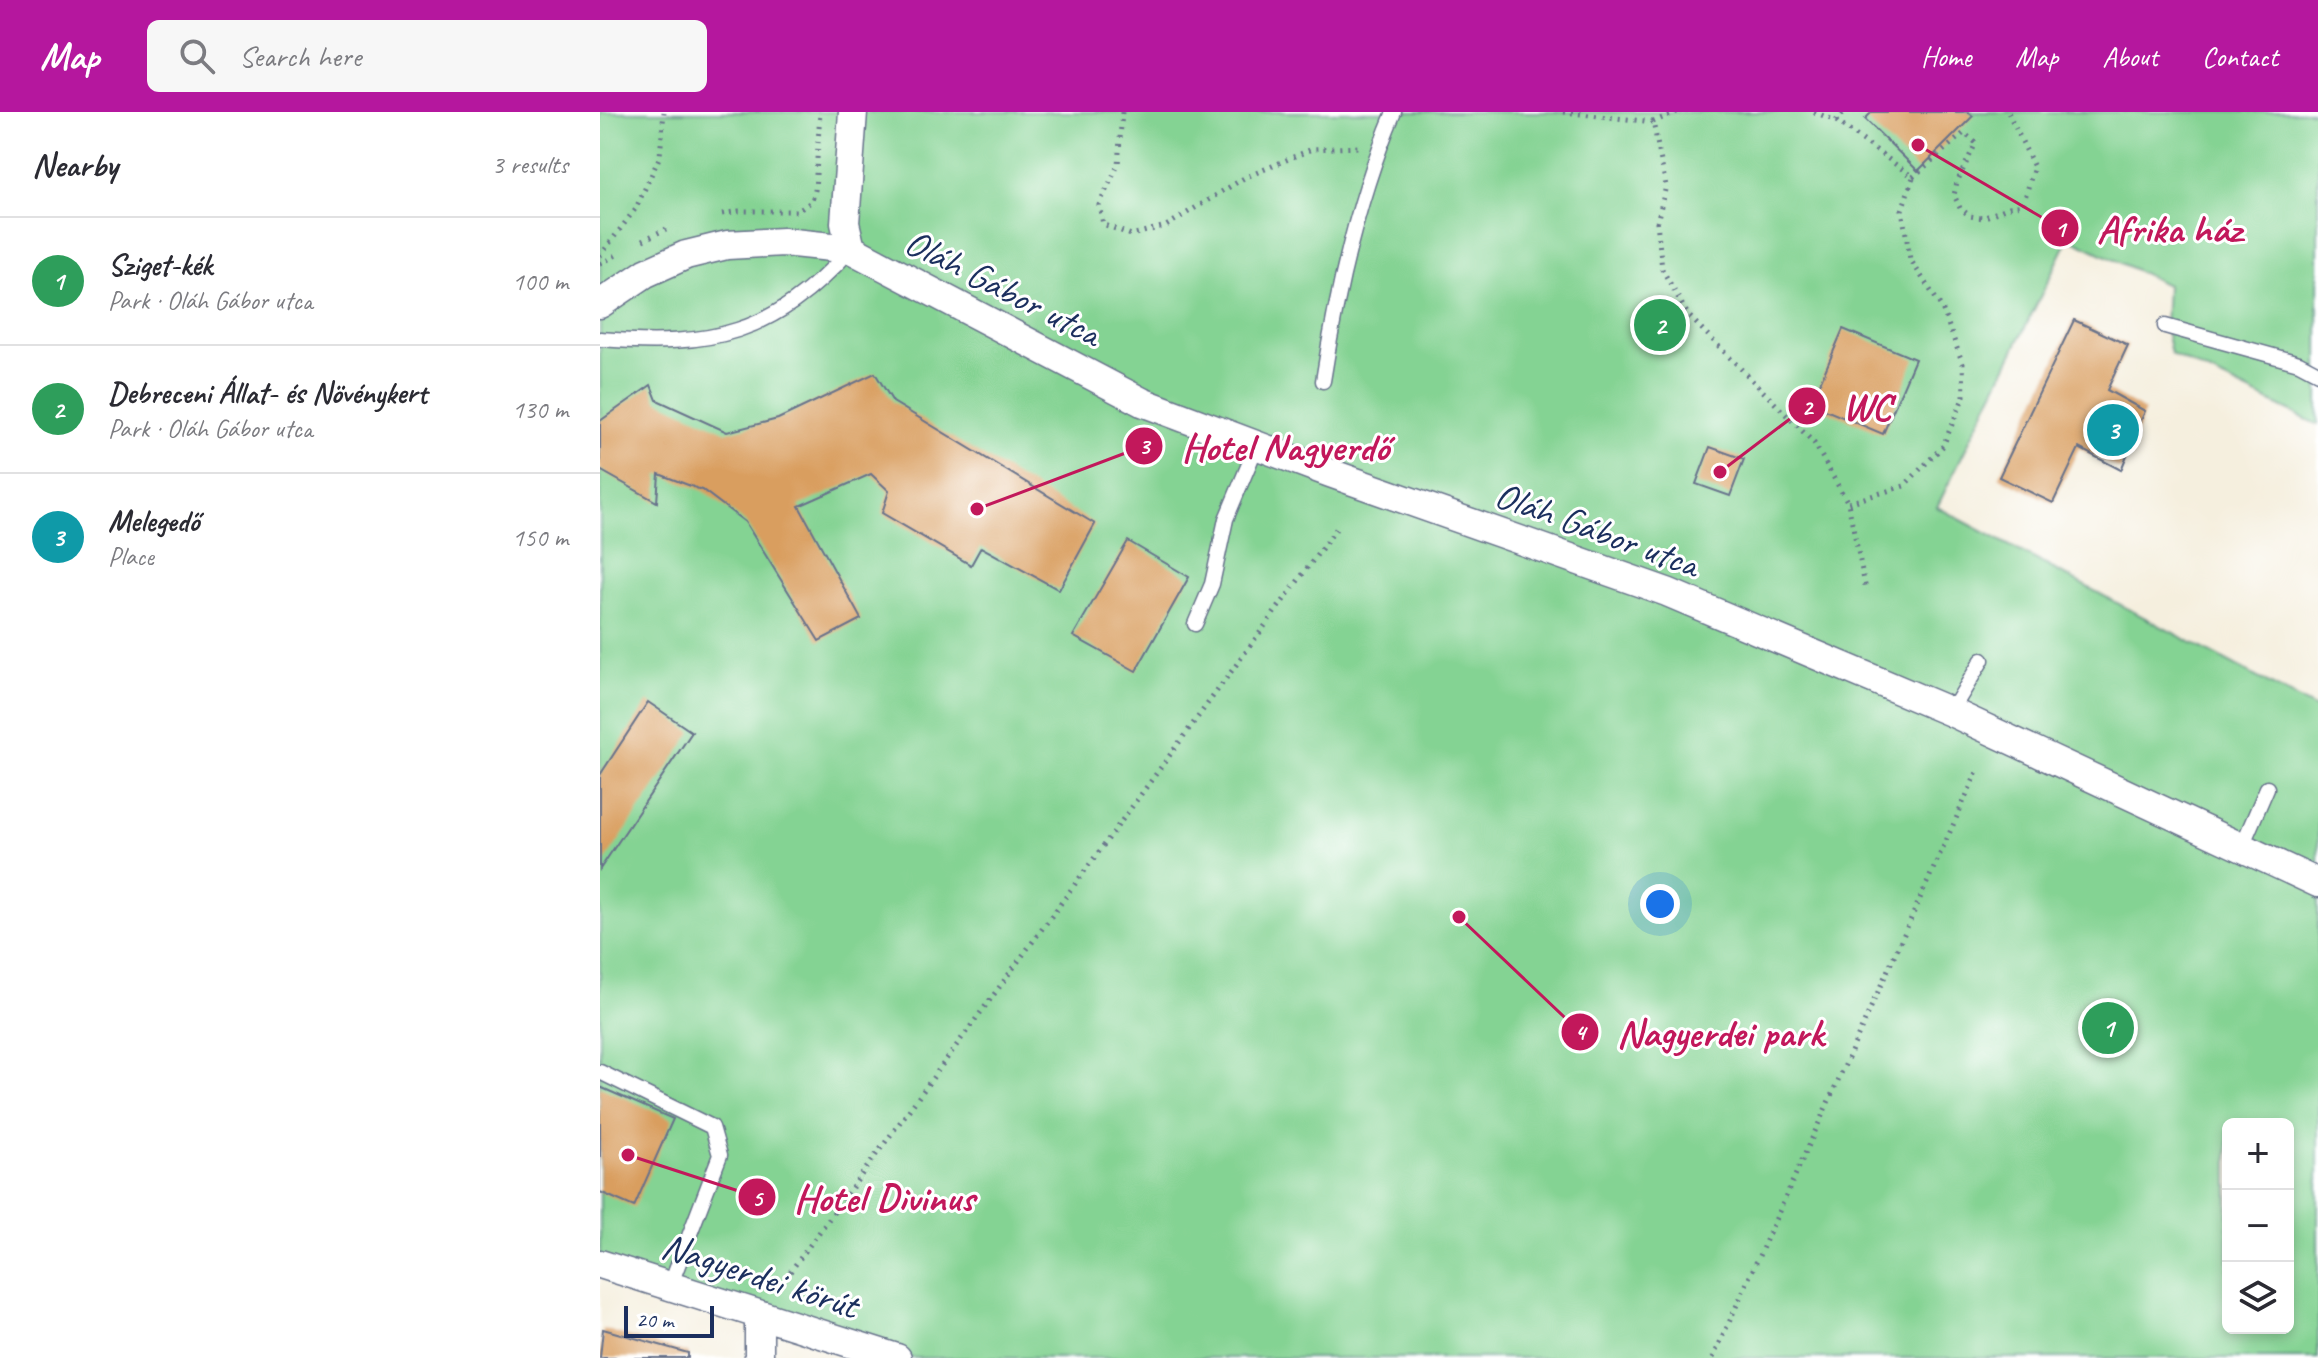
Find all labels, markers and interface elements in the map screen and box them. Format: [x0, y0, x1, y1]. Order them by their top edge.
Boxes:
search box [147, 20, 707, 92]
text: Map [40, 33, 99, 80]
icon: search [175, 34, 219, 78]
text: Search here [239, 37, 361, 75]
text: Home [1921, 39, 1971, 74]
text: Map [2015, 39, 2058, 74]
text: About [2102, 39, 2158, 74]
text: Contact [2202, 39, 2278, 74]
text: Nearby [32, 143, 118, 186]
text: 3 results [492, 148, 568, 181]
callout: Afrika ház [2040, 196, 2257, 260]
text: Afrika ház [2097, 204, 2246, 254]
text: 1 [2055, 214, 2069, 244]
street label: Oláh Gábor utca [897, 218, 1111, 358]
text: Sziget-kék [108, 246, 212, 284]
text: 1 [52, 265, 64, 298]
text: 100 m [512, 265, 568, 298]
text: Park · Oláh Gábor utca [108, 284, 313, 317]
pin: 2 [1634, 295, 1686, 355]
text: Debreceni Állat- és Növénykert [108, 374, 427, 412]
callout: WC [1787, 374, 1907, 438]
text: WC [1843, 382, 1897, 432]
text: 2 [1802, 392, 1815, 422]
text: 2 [52, 393, 64, 426]
text: 130 m [512, 393, 568, 426]
pin: 3 [2087, 400, 2139, 460]
text: Park · Oláh Gábor utca [108, 412, 313, 445]
callout: Hotel Nagyerdő [1124, 414, 1406, 478]
text: Hotel Nagyerdő [1181, 422, 1395, 472]
text: 3 [1139, 431, 1152, 461]
street label: Oláh Gábor utca [1489, 471, 1708, 589]
text: Melegedő [108, 502, 199, 540]
text: 3 [52, 521, 64, 554]
text: 150 m [512, 521, 568, 554]
text: Place [108, 540, 154, 573]
your location [1640, 884, 1680, 924]
pin: 1 [2082, 998, 2134, 1058]
callout: Nagyerdei park [1560, 1000, 1840, 1064]
text: Nagyerdei park [1617, 1008, 1827, 1058]
text: 4 [1575, 1017, 1589, 1047]
map controls [2222, 1118, 2294, 1334]
button: + [2222, 1118, 2294, 1190]
callout: Hotel Divinus [737, 1165, 991, 1229]
text: Hotel Divinus [794, 1173, 978, 1223]
text: 5 [752, 1183, 765, 1213]
button: − [2222, 1190, 2294, 1262]
street label: Nagyerdei körút [656, 1222, 867, 1330]
button: layers [2222, 1262, 2294, 1334]
scale bar [624, 1302, 714, 1338]
text: 20 m [636, 1306, 673, 1334]

